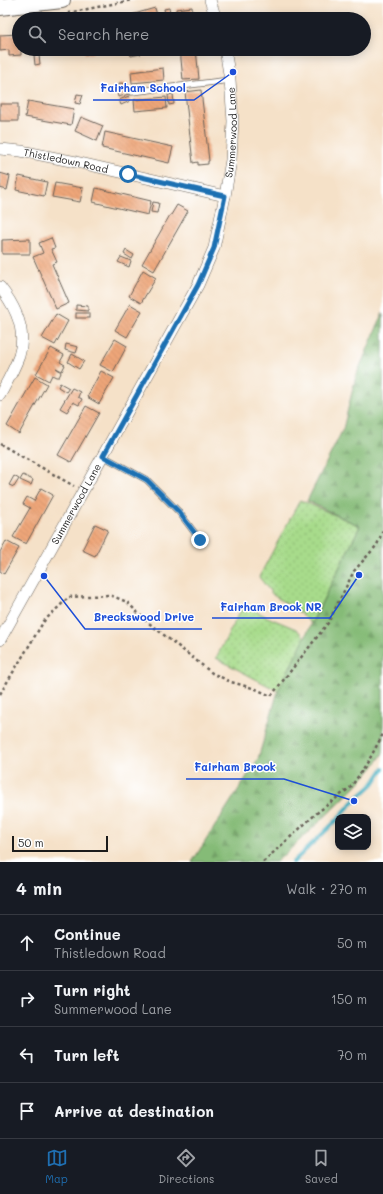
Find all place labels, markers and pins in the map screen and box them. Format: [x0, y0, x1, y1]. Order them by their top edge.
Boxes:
callout: Fairham School [93, 77, 194, 100]
callout: Fairham Brook NR [212, 595, 330, 618]
callout: Breckswood Drive [85, 606, 202, 629]
callout: Fairham Brook [186, 756, 284, 779]

